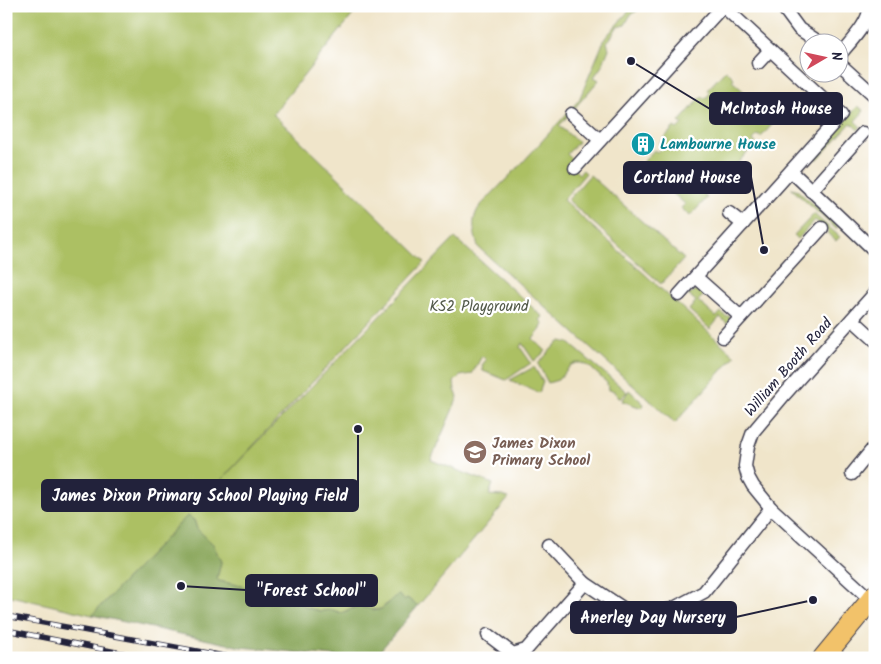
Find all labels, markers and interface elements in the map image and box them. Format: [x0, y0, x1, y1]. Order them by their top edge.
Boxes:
north arrow [798, 32, 848, 82]
text: N [824, 50, 847, 62]
callout: McIntosh House [710, 93, 842, 124]
text: McIntosh House [720, 97, 832, 122]
building icon: Lambourne House [630, 131, 656, 157]
place label: Lambourne House [660, 133, 776, 157]
callout: Cortland House [624, 162, 751, 193]
text: Cortland House [633, 166, 741, 191]
park label: KS2 Playground [429, 295, 529, 319]
street label: William Booth Road [739, 312, 839, 422]
place label: James Dixon Primary School [492, 432, 590, 473]
school or university icon: James Dixon Primary School [462, 439, 488, 465]
callout: James Dixon Primary School Playing Field [42, 480, 358, 511]
text: James Dixon Primary School Playing Field [52, 484, 348, 509]
callout: "Forest School" [246, 575, 377, 606]
text: "Forest School" [256, 579, 366, 604]
callout: Anerley Day Nursery [571, 602, 736, 633]
text: Anerley Day Nursery [580, 606, 726, 631]

